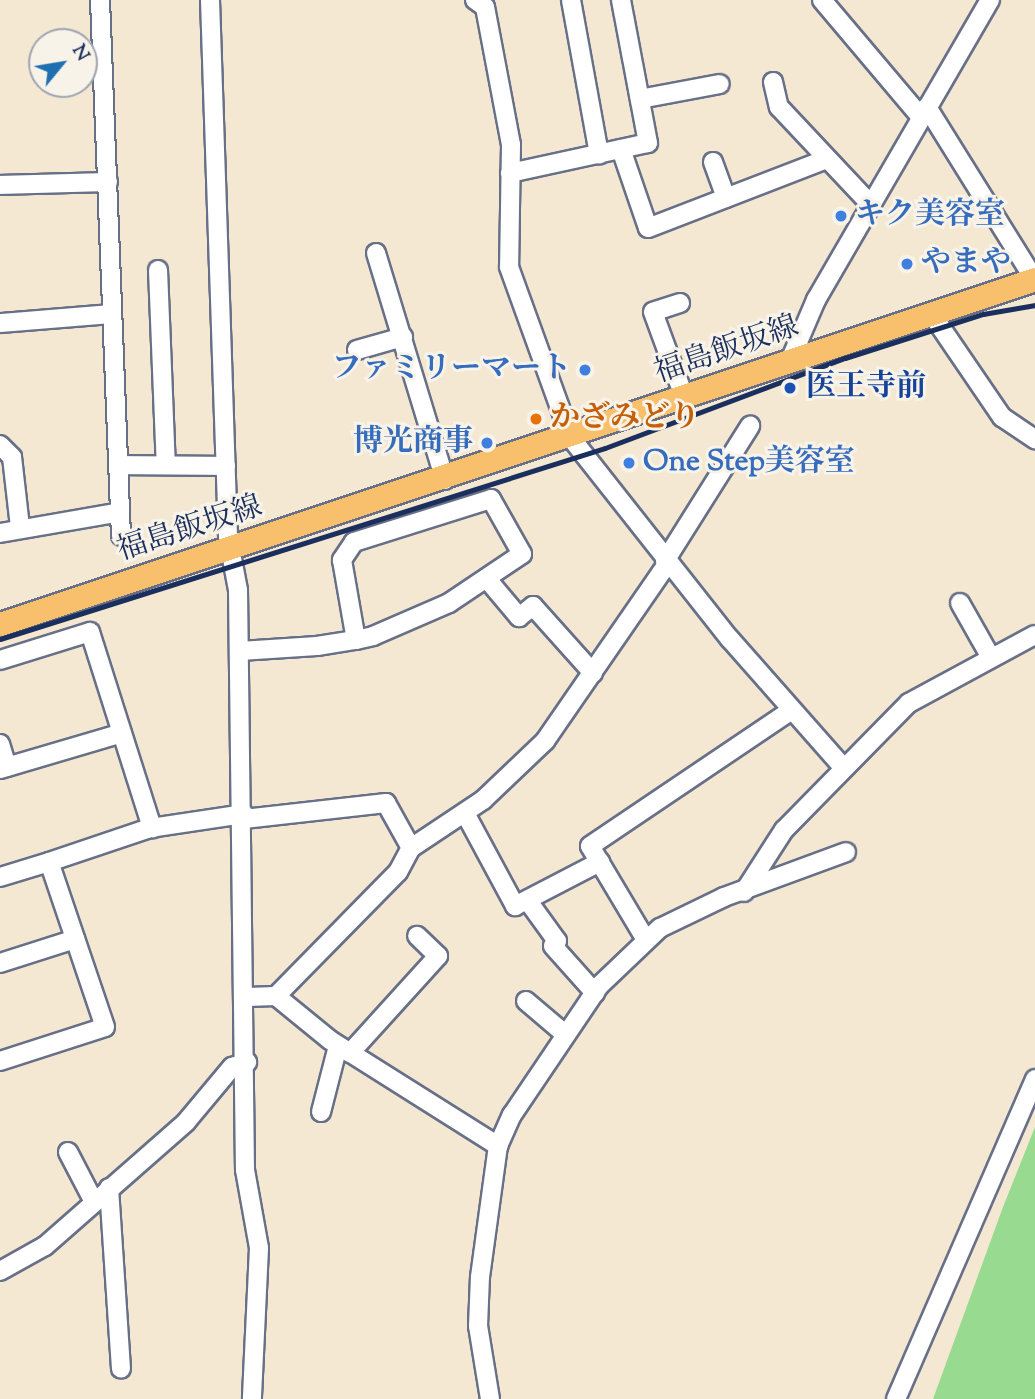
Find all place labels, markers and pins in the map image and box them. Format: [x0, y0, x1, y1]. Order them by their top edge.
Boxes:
place label: キク美容室 [855, 198, 1005, 234]
marker: キク美容室 [833, 208, 849, 224]
place label: やまや [921, 246, 1011, 282]
marker: やまや [899, 256, 915, 272]
place label: ファミリーマート [331, 352, 571, 388]
marker: ファミリーマート [577, 362, 593, 378]
place label: 医王寺前 [806, 370, 926, 406]
marker: 医王寺前 [780, 378, 800, 398]
place label: かざみどり [550, 401, 700, 437]
marker: かざみどり [528, 411, 544, 427]
place label: 博光商事 [353, 425, 473, 461]
marker: 博光商事 [479, 435, 495, 451]
place label: One Step美容室 [643, 445, 855, 481]
marker: One Step美容室 [621, 455, 637, 471]

